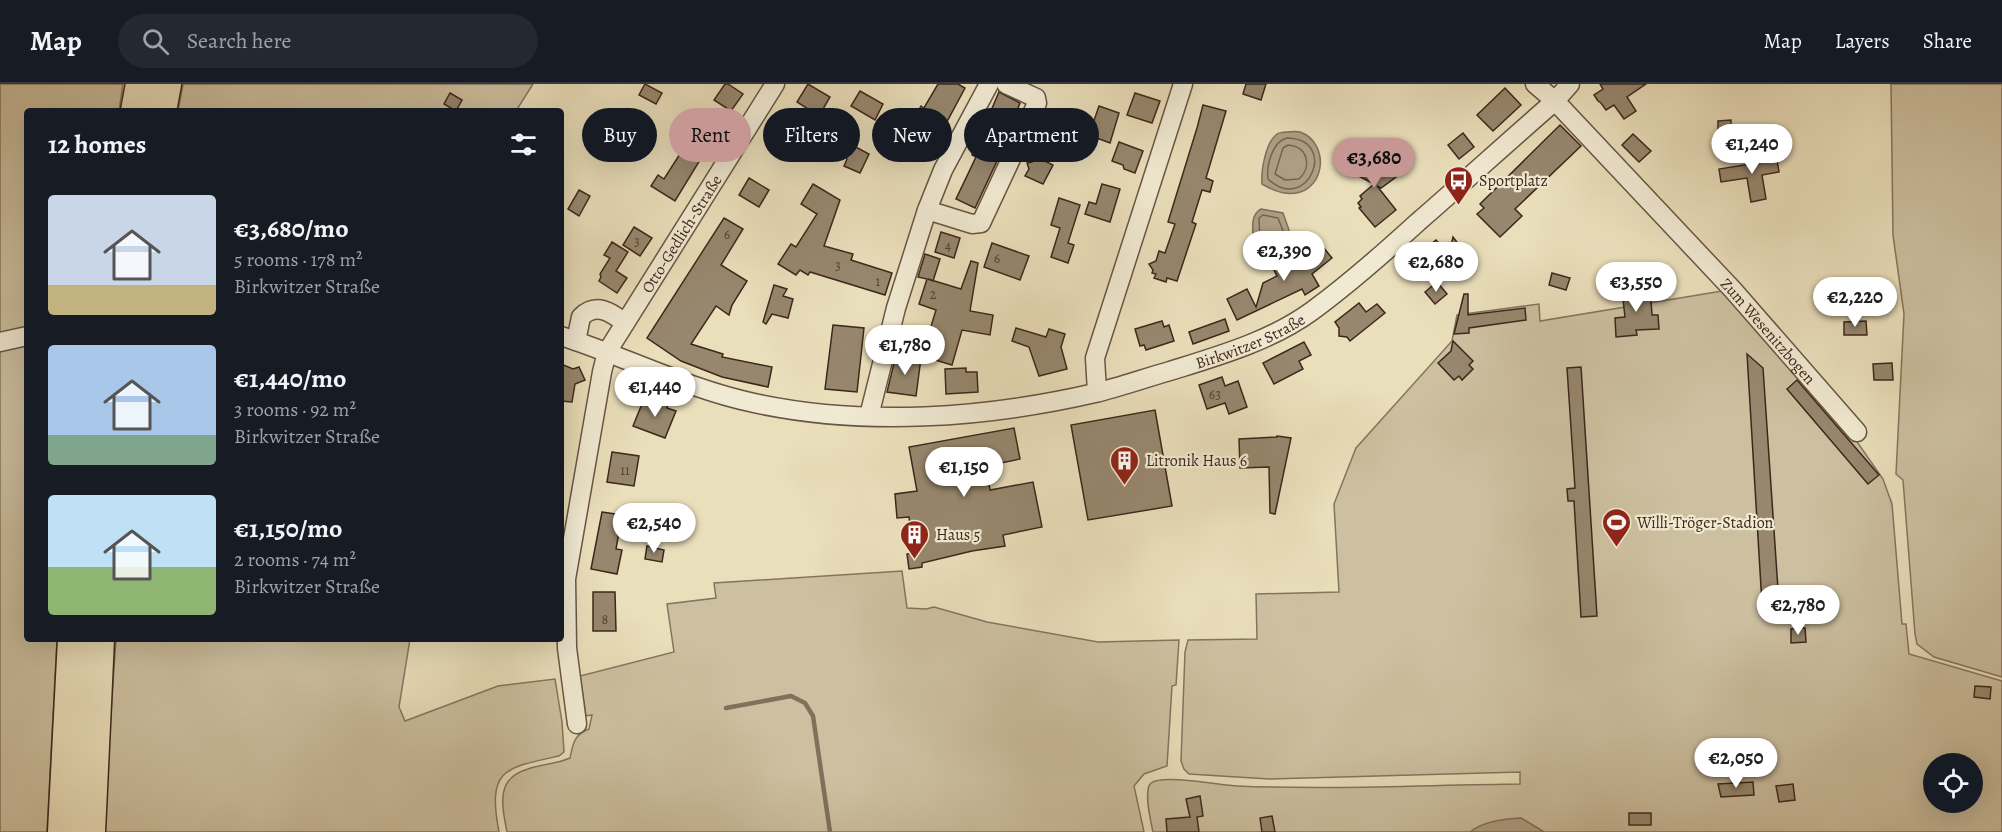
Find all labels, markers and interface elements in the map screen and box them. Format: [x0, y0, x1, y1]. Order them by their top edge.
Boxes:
search box [118, 14, 538, 68]
text: Map [30, 22, 82, 60]
icon: search [139, 25, 172, 58]
text: Search here [187, 26, 291, 56]
text: Map [1763, 27, 1802, 55]
text: Layers [1835, 27, 1890, 55]
text: Share [1923, 27, 1972, 55]
chip: Buy [582, 108, 657, 162]
chip: Rent [669, 108, 751, 162]
chip: Filters [763, 108, 860, 162]
chip: New [872, 108, 952, 162]
chip: Apartment [964, 108, 1099, 162]
pin: €1,240 [1703, 124, 1801, 175]
text: 12 homes [48, 127, 146, 162]
icon: filters [507, 128, 540, 161]
text: €1,240 [1725, 130, 1779, 157]
pin: €3,680 [1325, 138, 1423, 189]
text: €3,680 [1347, 144, 1401, 171]
bus stop icon: Sportplatz [1442, 164, 1474, 206]
place label: Sportplatz [1479, 170, 1548, 192]
street label: Otto-Gedlich-Straße [637, 171, 727, 297]
text: €3,680/mo [234, 211, 349, 246]
icon: home [96, 219, 168, 291]
house number: 6 [724, 225, 730, 244]
pin: €2,390 [1235, 231, 1333, 282]
house number: 3 [634, 232, 640, 251]
house number: 4 [945, 236, 951, 255]
text: €2,390 [1257, 237, 1311, 264]
pin: €2,680 [1387, 242, 1485, 293]
text: 5 rooms · 178 m² [234, 246, 363, 273]
text: €2,680 [1408, 248, 1464, 275]
house number: 6 [994, 249, 1000, 268]
house number: 3 [835, 256, 841, 275]
pin: €3,550 [1587, 262, 1685, 313]
text: €3,550 [1610, 268, 1662, 295]
house number: 1 [876, 272, 881, 291]
text: Birkwitzer Straße [234, 273, 380, 300]
street label: Zum Wesenitzbogen [1715, 274, 1821, 390]
pin: €2,220 [1806, 277, 1904, 328]
text: €2,220 [1827, 283, 1883, 310]
house number: 2 [930, 285, 937, 304]
street label: Birkwitzer Straße [1193, 309, 1309, 374]
pin: €1,780 [856, 325, 954, 376]
text: €1,780 [879, 331, 931, 358]
text: €1,440/mo [234, 361, 347, 396]
pin: €1,440 [606, 367, 704, 418]
icon: home [96, 369, 168, 441]
text: €1,440 [629, 373, 681, 400]
house number: 63 [1209, 385, 1221, 404]
text: 3 rooms · 92 m² [234, 396, 356, 423]
text: Birkwitzer Straße [234, 423, 380, 450]
building icon: Litronik Haus 6 [1109, 444, 1141, 486]
pin: €1,150 [915, 447, 1013, 498]
place label: Litronik Haus 6 [1146, 450, 1247, 472]
text: €1,150 [939, 453, 989, 480]
house number: 11 [620, 461, 630, 480]
pin: €2,540 [605, 503, 703, 554]
sports icon: Willi-Tröger-Stadion [1600, 506, 1632, 548]
text: €2,540 [627, 509, 681, 536]
text: €1,150/mo [234, 511, 342, 546]
place label: Willi-Tröger-Stadion [1636, 512, 1774, 534]
building icon: Haus 5 [899, 518, 931, 560]
icon: home [96, 519, 168, 591]
place label: Haus 5 [936, 524, 980, 546]
text: 2 rooms · 74 m² [234, 546, 356, 573]
text: Birkwitzer Straße [234, 573, 380, 600]
pin: €2,780 [1749, 585, 1847, 636]
text: €2,780 [1771, 591, 1825, 618]
house number: 8 [602, 610, 609, 629]
pin: €2,050 [1687, 738, 1785, 789]
text: €2,050 [1708, 744, 1764, 771]
map controls [1923, 753, 1983, 813]
button: locate [1923, 753, 1983, 813]

